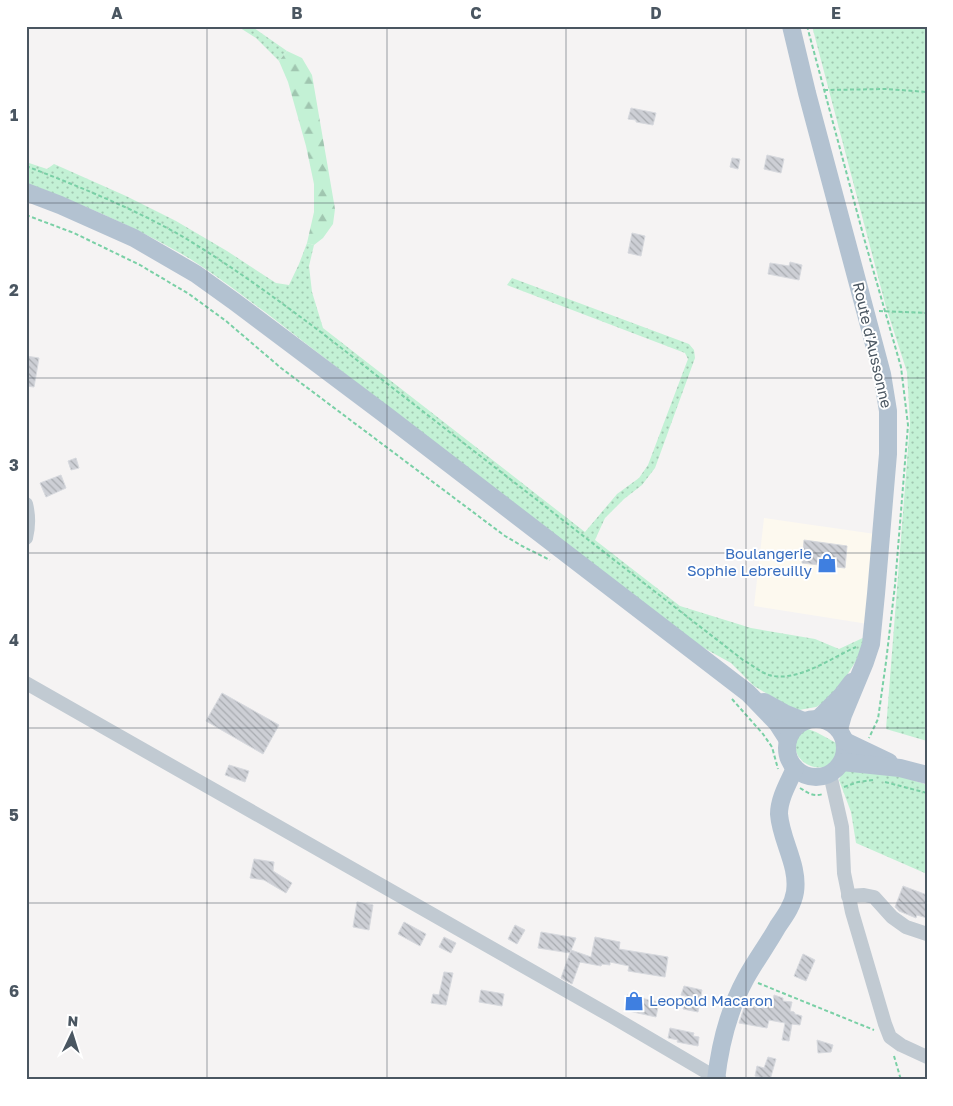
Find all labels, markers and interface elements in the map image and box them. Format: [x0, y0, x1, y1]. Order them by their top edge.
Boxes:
text: A [111, 3, 123, 23]
text: B [291, 3, 303, 23]
text: C [470, 3, 482, 23]
text: D [650, 3, 662, 23]
text: E [831, 3, 841, 23]
text: 1 [10, 105, 18, 125]
text: 2 [9, 280, 19, 300]
street label: Route d'Aussonne [850, 280, 896, 410]
text: 3 [9, 455, 19, 475]
place label: Boulangerie Sophie Lebreuilly [687, 544, 813, 579]
shop icon: Boulangerie Sophie Lebreuilly [816, 552, 838, 574]
text: 4 [9, 630, 19, 650]
text: 5 [9, 805, 19, 825]
text: 6 [9, 981, 19, 1001]
shop icon: Leopold Macaron [623, 990, 645, 1012]
place label: Leopold Macaron [649, 991, 773, 1009]
north arrow [48, 1008, 98, 1058]
text: N [67, 1012, 79, 1029]

